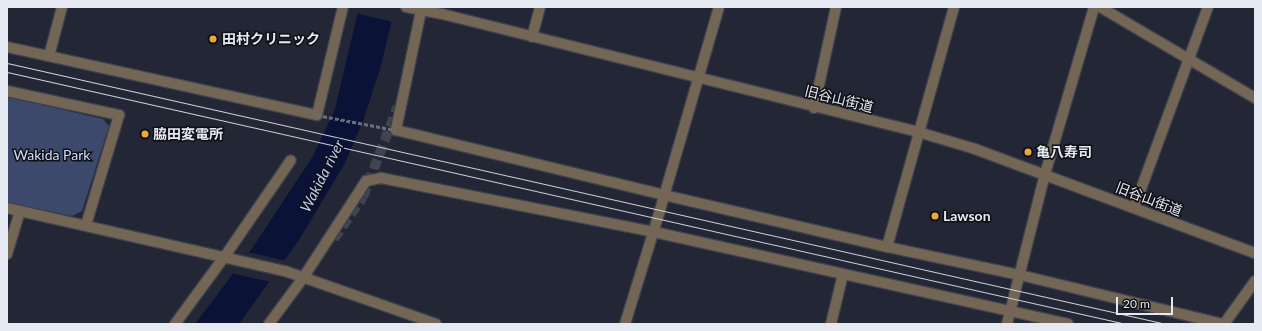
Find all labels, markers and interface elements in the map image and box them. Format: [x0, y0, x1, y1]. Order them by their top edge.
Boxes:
place label: 田村クリニック [222, 31, 320, 47]
marker: 田村クリニック [207, 33, 219, 45]
street label: 旧谷山街道 [803, 82, 875, 116]
place label: 脇田変電所 [153, 126, 223, 142]
marker: 脇田変電所 [140, 129, 150, 139]
water label: Wakida river [296, 137, 348, 215]
place label: 亀八寿司 [1036, 144, 1092, 160]
park label: Wakida Park [14, 147, 90, 163]
marker: 亀八寿司 [1023, 147, 1033, 157]
street label: 旧谷山街道 [1113, 179, 1185, 219]
place label: Lawson [943, 208, 991, 224]
marker: Lawson [930, 211, 940, 221]
scale bar [1118, 289, 1175, 315]
text: 20 m [1123, 296, 1150, 311]

